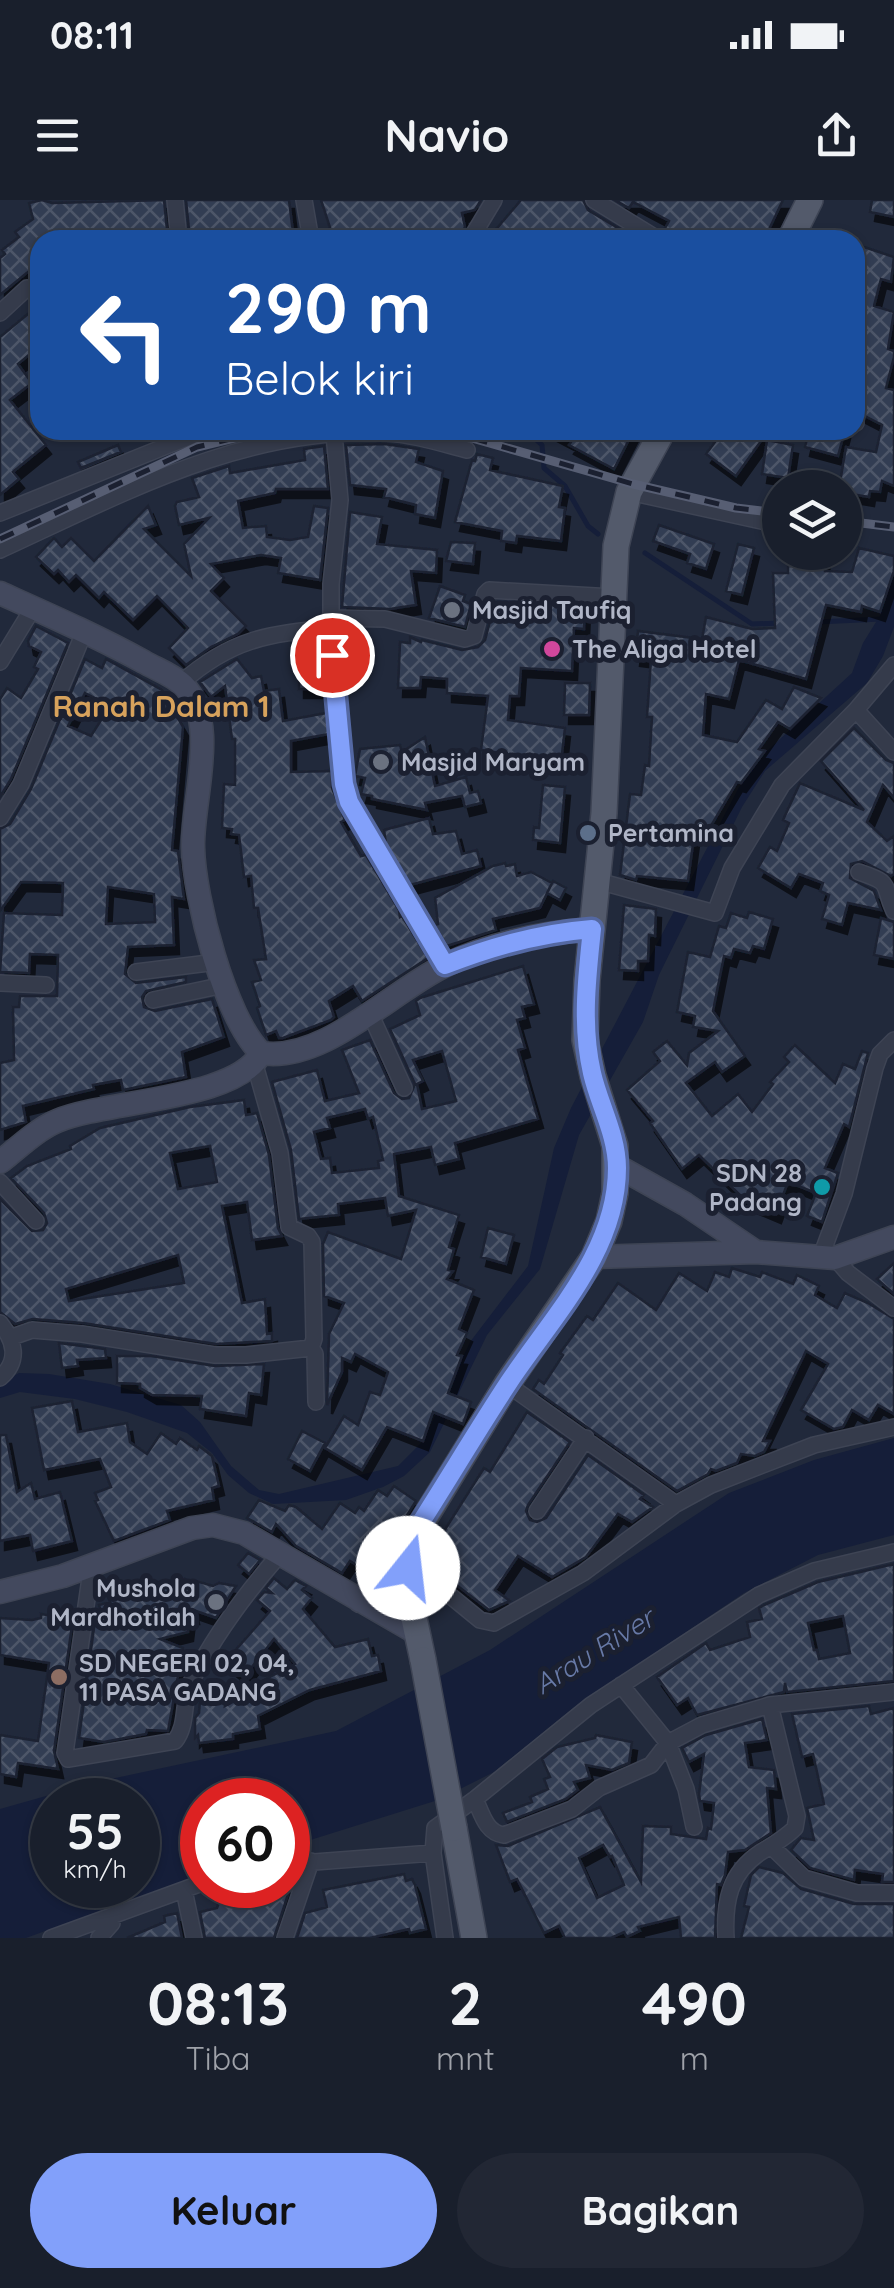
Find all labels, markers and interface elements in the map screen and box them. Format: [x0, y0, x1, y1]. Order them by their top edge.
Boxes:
text: 08:11 [50, 11, 134, 59]
text: Navio [385, 107, 509, 163]
icon: menu [30, 108, 85, 163]
icon: share [809, 108, 864, 163]
text: 290 m [225, 263, 432, 351]
icon: left [60, 270, 190, 400]
text: Belok kiri [225, 350, 414, 406]
map controls [762, 470, 862, 570]
button: layers [762, 470, 862, 570]
place label: Masjid Taufiq [472, 594, 632, 625]
marker: Masjid Taufiq [441, 599, 463, 621]
pin [290, 613, 375, 698]
icon: arrive [305, 628, 360, 683]
place label: The Aliga Hotel [572, 633, 756, 664]
marker: The Aliga Hotel [541, 638, 563, 660]
district label: Ranah Dalam 1 [52, 687, 270, 725]
place label: Masjid Maryam [401, 746, 585, 777]
marker: Masjid Maryam [370, 751, 392, 773]
place label: Pertamina [608, 817, 734, 848]
marker: Pertamina [577, 822, 599, 844]
place label: SDN 28 Padang [709, 1157, 802, 1217]
marker: SDN 28 Padang [811, 1176, 833, 1198]
position arrow [356, 1516, 460, 1620]
place label: Mushola Mardhotilah [50, 1572, 196, 1632]
marker: Mushola Mardhotilah [205, 1591, 227, 1613]
water label: Arau River [527, 1598, 663, 1701]
place label: SD NEGERI 02, 04, 11 PASA GADANG [79, 1647, 295, 1707]
marker: SD NEGERI 02, 04, 11 PASA GADANG [48, 1666, 70, 1688]
speed limit sign: 60 [180, 1778, 310, 1908]
text: 55 [66, 1799, 124, 1862]
text: km/h [63, 1853, 127, 1884]
text: 08:13 [147, 1965, 289, 2040]
text: 2 [448, 1965, 482, 2040]
text: 490 [642, 1965, 747, 2040]
text: Tiba [186, 2038, 251, 2078]
text: mnt [436, 2038, 495, 2078]
text: m [680, 2038, 709, 2078]
button: Keluar [30, 2153, 437, 2268]
button: Bagikan [457, 2153, 864, 2268]

